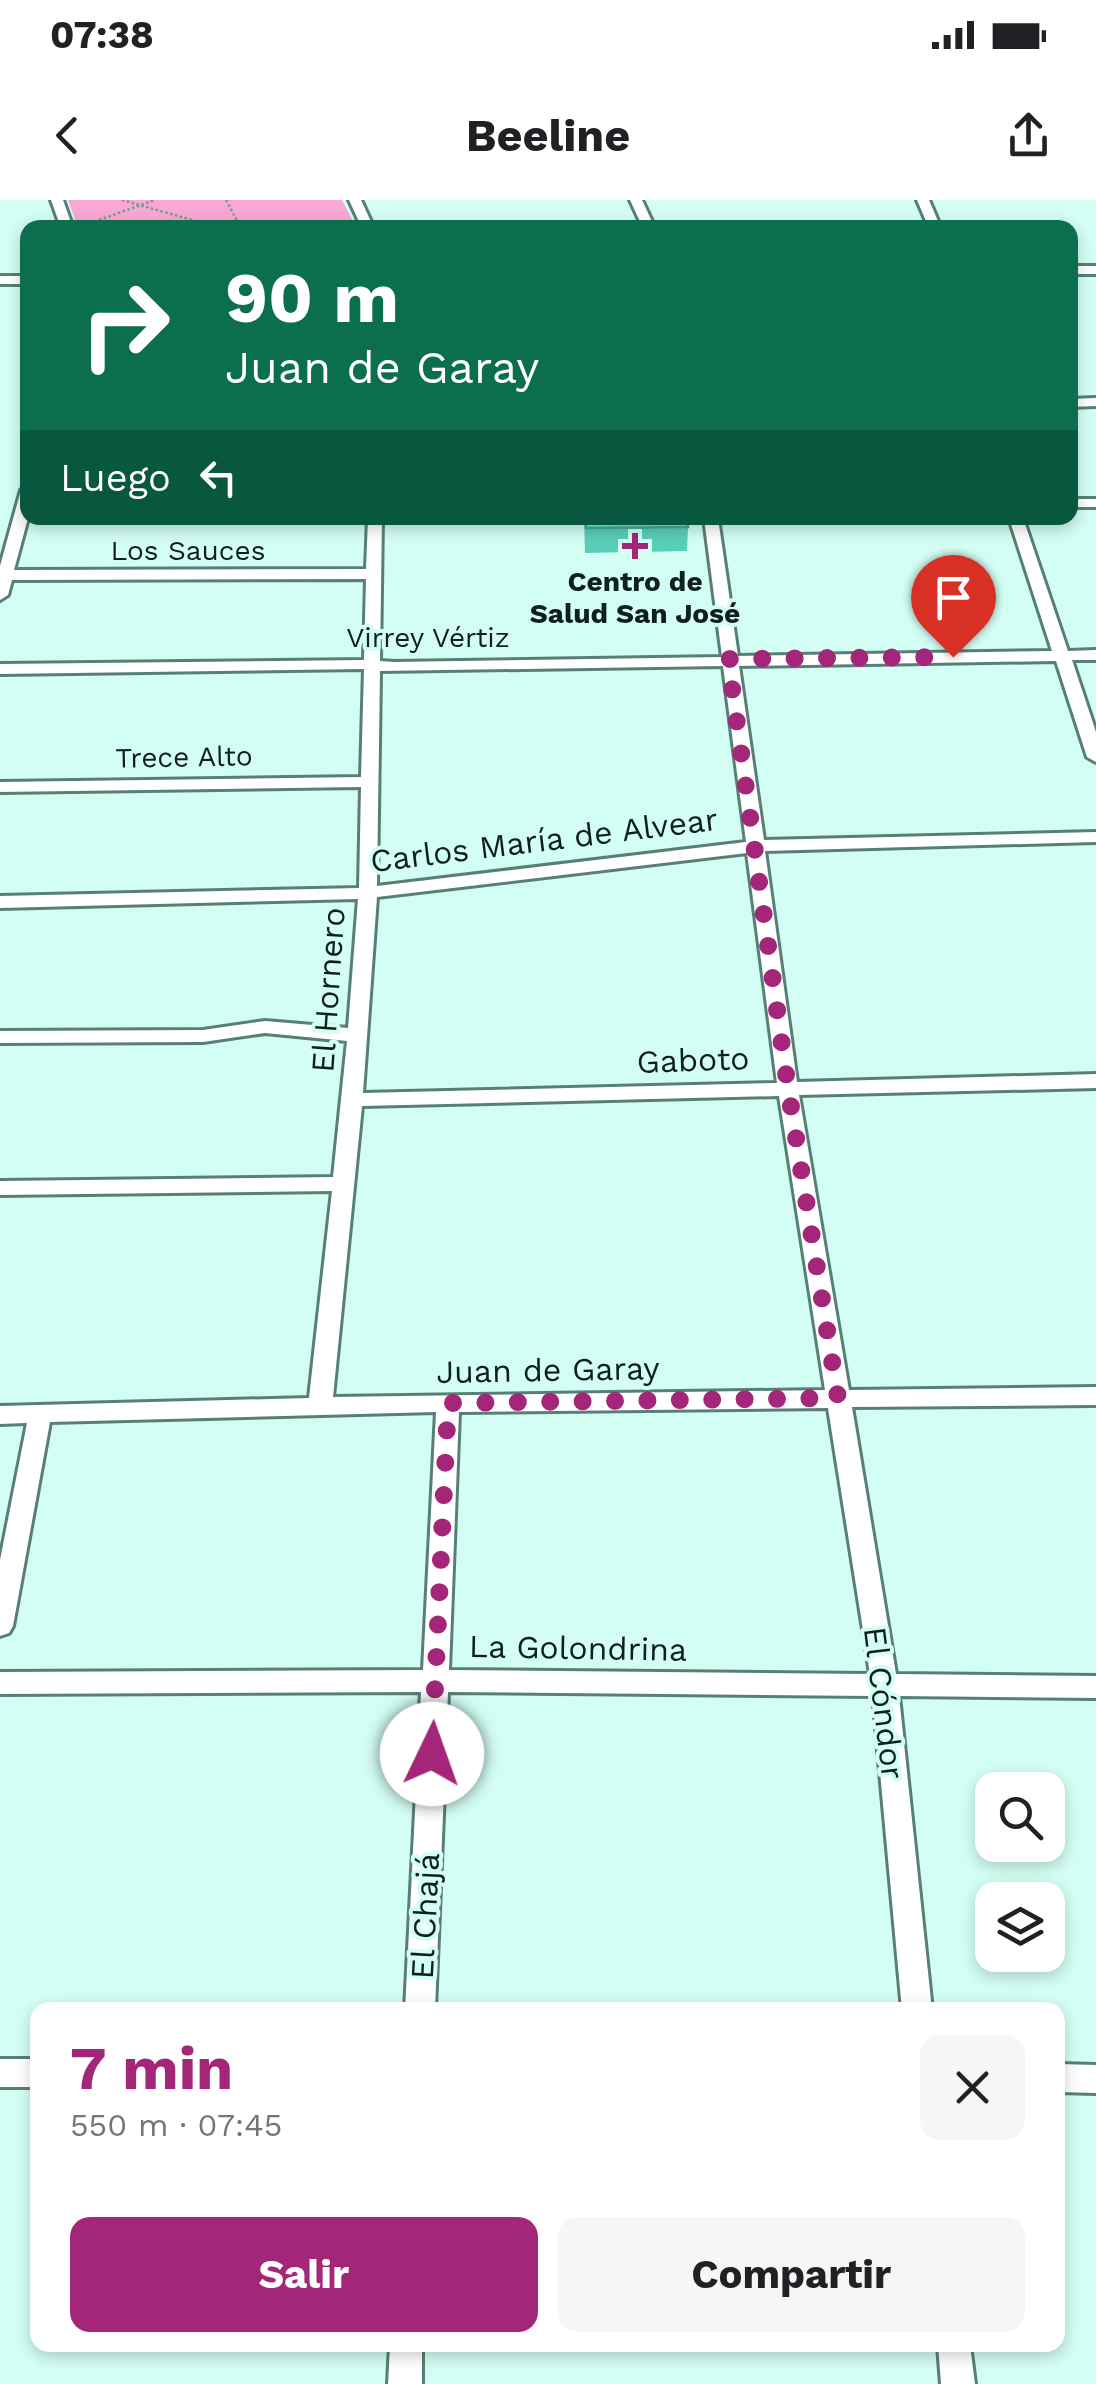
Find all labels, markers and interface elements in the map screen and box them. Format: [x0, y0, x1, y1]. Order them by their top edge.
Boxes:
text: 07:38 [50, 13, 154, 57]
icon: back [40, 108, 95, 163]
icon: share [1001, 108, 1056, 163]
text: Beeline [466, 109, 630, 162]
text: 90 m [225, 257, 399, 339]
icon: right [60, 260, 190, 390]
text: Juan de Garay [225, 341, 539, 394]
icon: left [191, 450, 246, 505]
text: Luego [60, 456, 171, 500]
marker: Centro de Salud San José [622, 533, 648, 559]
street label: Los Sauces [111, 534, 265, 567]
pin [911, 555, 996, 658]
place label: Centro de Salud San José [530, 565, 740, 630]
icon: arrive [926, 570, 981, 625]
street label: Virrey Vértiz [346, 621, 510, 654]
street label: Trece Alto [115, 739, 253, 775]
street label: Carlos María de Alvear [368, 800, 720, 880]
street label: El Hornero [303, 906, 353, 1074]
street label: Gaboto [636, 1039, 750, 1081]
street label: Juan de Garay [436, 1349, 661, 1391]
street label: El Cóndor [856, 1625, 912, 1781]
street label: La Golondrina [469, 1627, 687, 1669]
position arrow [380, 1702, 484, 1806]
map controls [975, 1772, 1065, 1972]
button: search [975, 1772, 1065, 1862]
street label: El Chajá [403, 1852, 447, 1980]
button: layers [975, 1882, 1065, 1972]
text: 7 min [70, 2033, 233, 2104]
button: close [920, 2035, 1025, 2140]
text: 550 m · 07:45 [70, 2106, 282, 2144]
button: Salir [70, 2217, 538, 2332]
button: Compartir [558, 2217, 1025, 2332]

